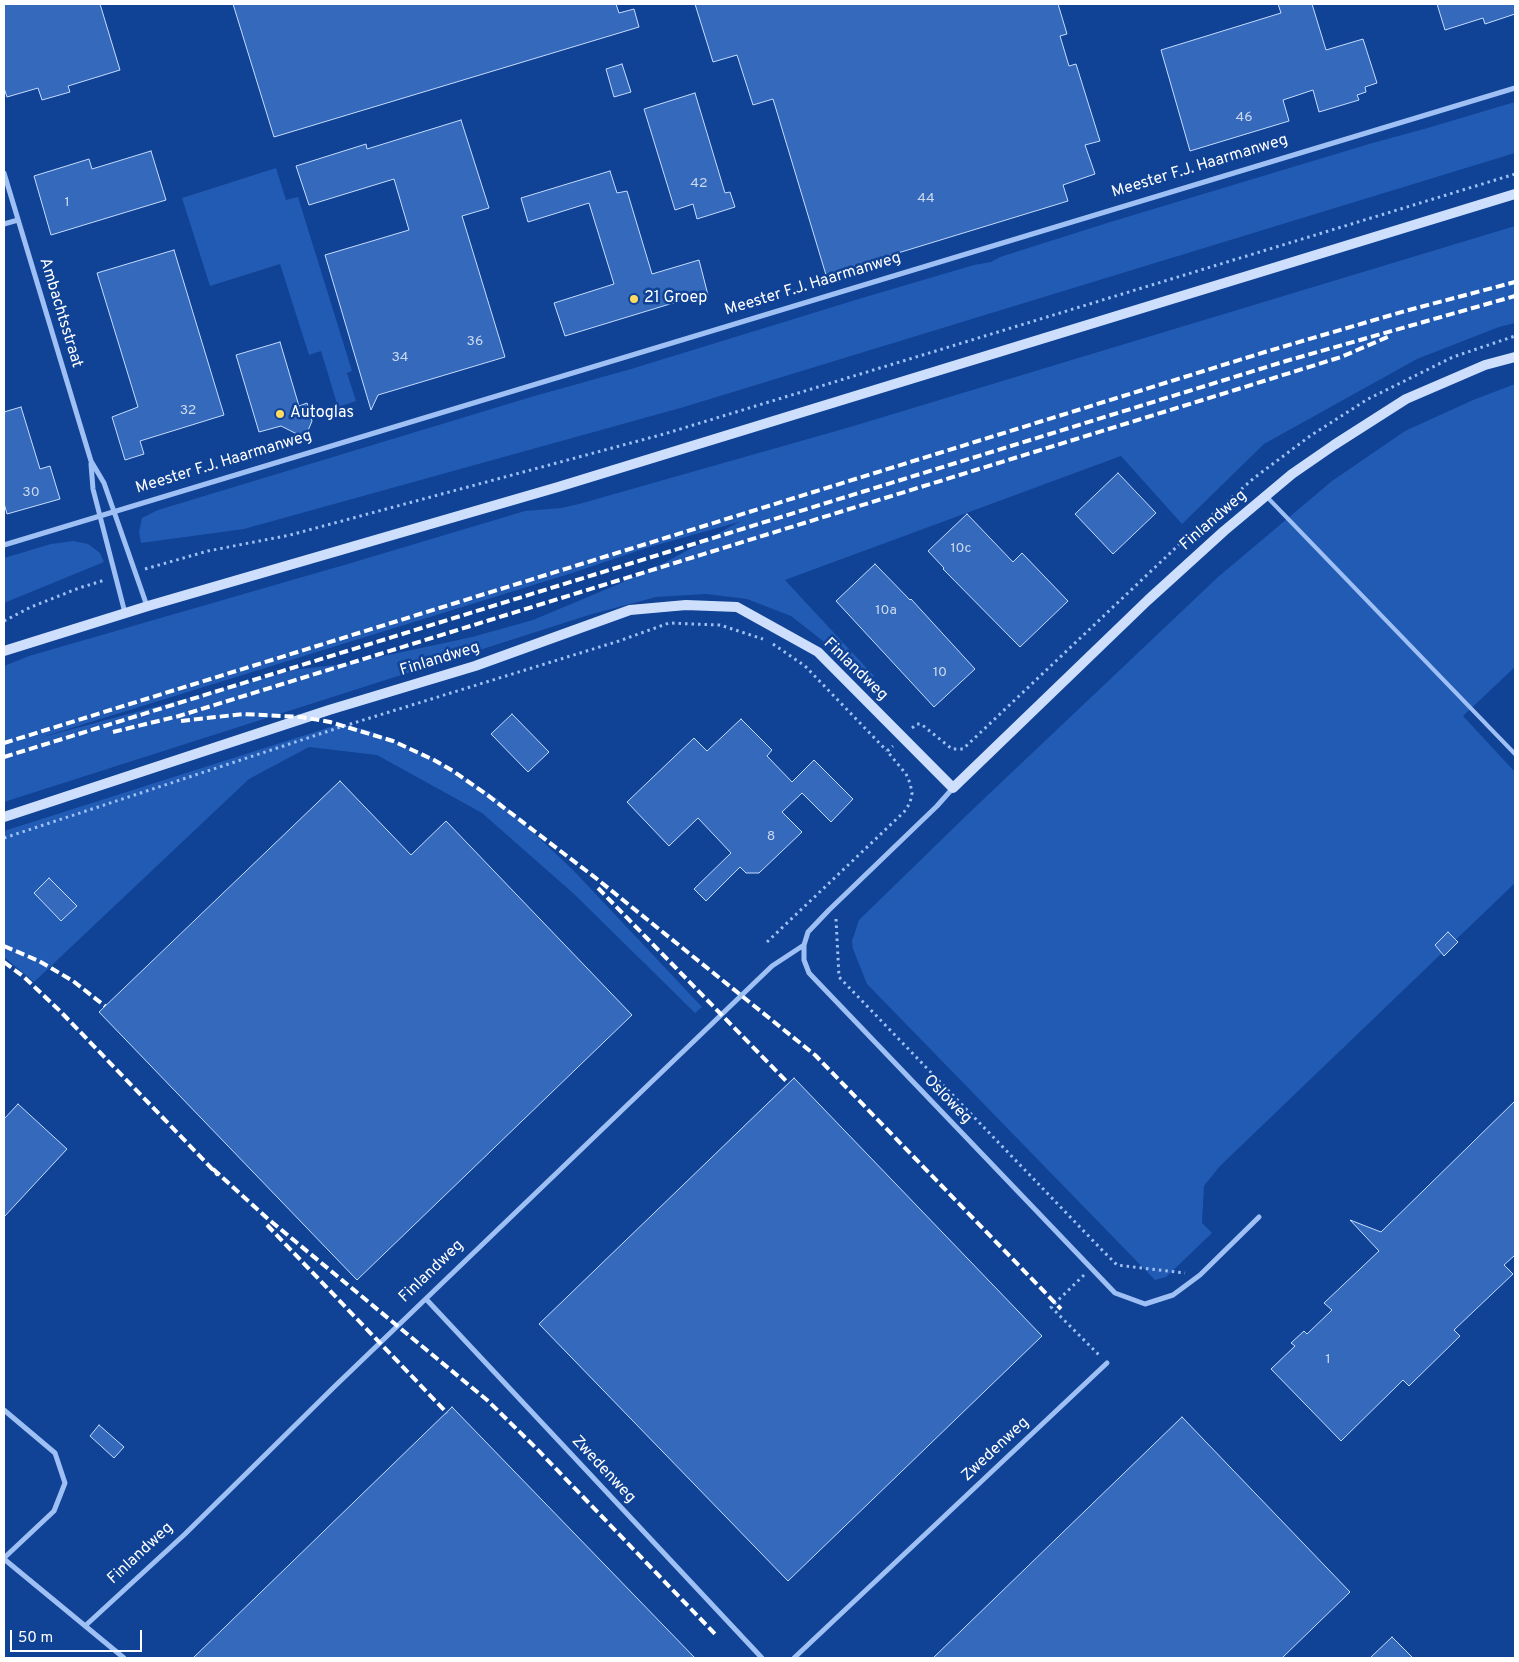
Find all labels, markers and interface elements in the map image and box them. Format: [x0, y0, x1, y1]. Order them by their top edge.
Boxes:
house number: 46 [1235, 110, 1253, 126]
street label: Meester F.J. Haarmanweg [1110, 131, 1290, 203]
house number: 42 [690, 176, 708, 192]
house number: 44 [917, 191, 935, 207]
house number: 1 [64, 195, 70, 211]
street label: Meester F.J. Haarmanweg [723, 249, 903, 321]
street label: Ambachtsstraat [34, 256, 86, 370]
place label: 21 Groep [644, 289, 707, 309]
marker: 21 Groep [628, 293, 640, 305]
house number: 36 [467, 334, 483, 350]
house number: 34 [391, 350, 409, 366]
house number: 32 [180, 403, 196, 419]
place label: Autoglas [290, 404, 354, 424]
marker: Autoglas [274, 408, 286, 420]
street label: Meester F.J. Haarmanweg [134, 427, 314, 499]
house number: 30 [22, 485, 40, 501]
street label: Finlandweg [1177, 487, 1251, 555]
house number: 10c [950, 541, 972, 557]
house number: 10a [875, 603, 897, 619]
street label: Finlandweg [819, 635, 891, 705]
street label: Finlandweg [398, 639, 482, 681]
house number: 10 [933, 665, 947, 681]
house number: 8 [767, 829, 775, 845]
street label: Osloweg [919, 1071, 975, 1129]
street label: Finlandweg [396, 1237, 468, 1307]
house number: 1 [1325, 1352, 1331, 1368]
street label: Zwedenweg [958, 1414, 1034, 1486]
street label: Zwedenweg [567, 1432, 639, 1508]
street label: Finlandweg [104, 1519, 178, 1589]
scale bar [12, 1620, 145, 1652]
text: 50 m [18, 1629, 53, 1648]

